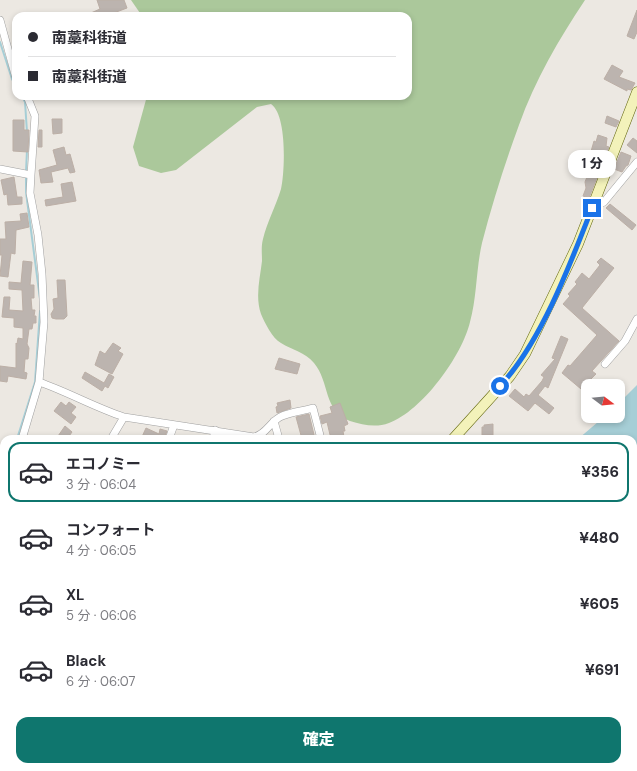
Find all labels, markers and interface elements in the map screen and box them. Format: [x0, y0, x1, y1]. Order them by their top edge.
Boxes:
text: 南藁科街道 [52, 28, 127, 48]
text: 南藁科街道 [52, 67, 127, 87]
callout: 1 分 [568, 150, 616, 178]
text: 1 分 [582, 155, 602, 172]
route end [583, 199, 601, 217]
route start [491, 377, 509, 395]
north arrow [581, 379, 625, 423]
map controls [581, 379, 625, 423]
icon: car [18, 454, 54, 490]
text: エコノミー [66, 454, 141, 474]
text: ¥356 [581, 462, 619, 482]
text: 3 分 · 06:04 [66, 476, 136, 493]
icon: car [18, 520, 54, 556]
text: コンフォート [66, 520, 156, 540]
text: ¥480 [579, 528, 619, 548]
text: 4 分 · 06:05 [66, 542, 136, 559]
text: XL [66, 585, 84, 605]
icon: car [18, 586, 54, 622]
text: ¥605 [580, 594, 619, 614]
text: 5 分 · 06:06 [66, 607, 137, 624]
text: Black [66, 651, 106, 671]
icon: car [18, 652, 54, 688]
text: ¥691 [585, 660, 619, 680]
text: 6 分 · 06:07 [66, 673, 135, 690]
button: 確定 [16, 717, 621, 763]

